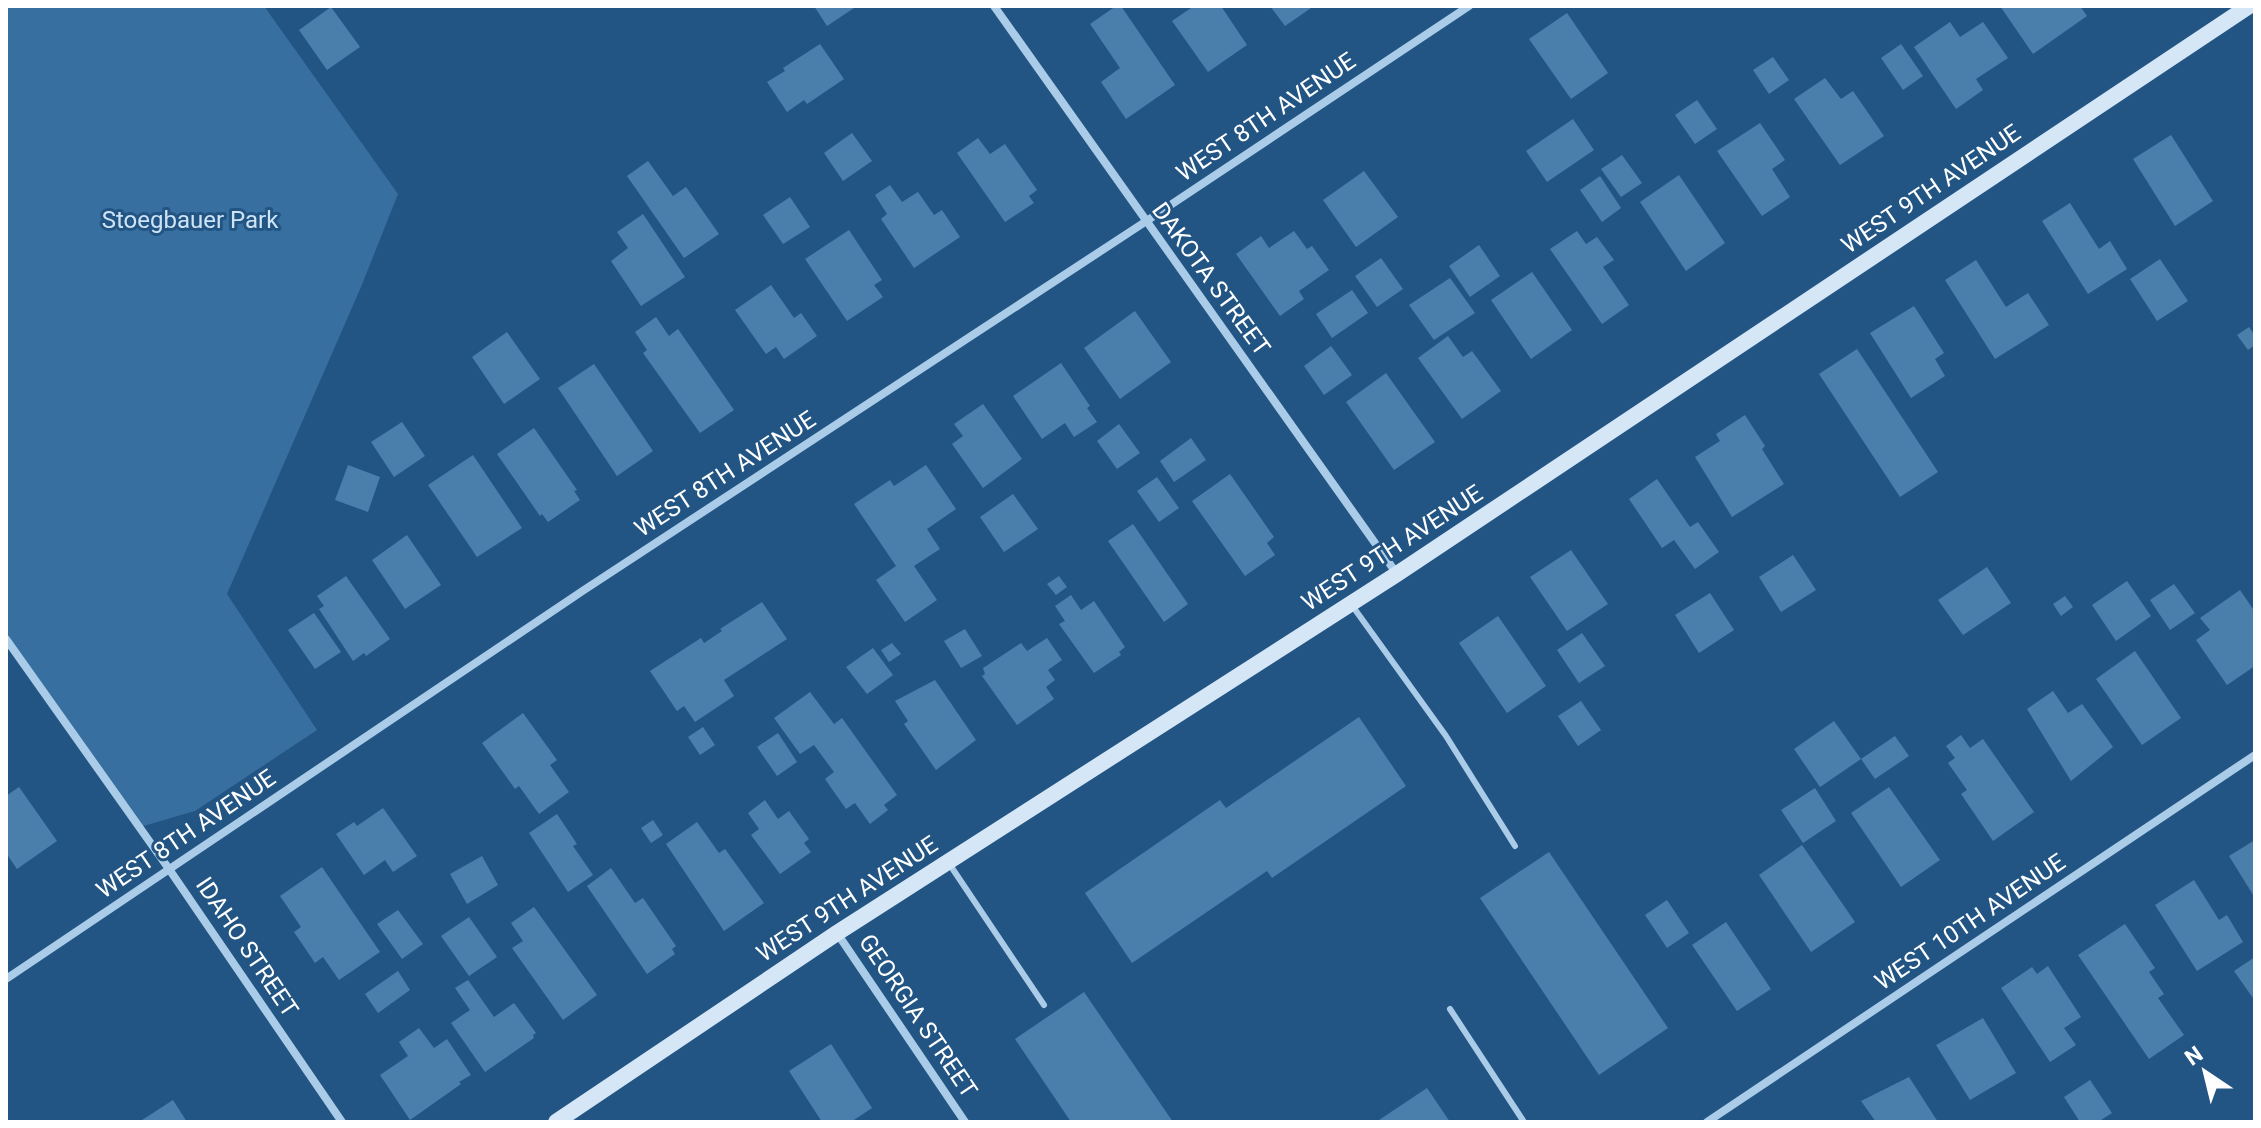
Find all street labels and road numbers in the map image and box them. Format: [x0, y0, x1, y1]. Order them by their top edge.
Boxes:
street label: WEST 8TH AVENUE [1171, 47, 1361, 187]
street label: WEST 9TH AVENUE [1836, 119, 2026, 259]
street label: DAKOTA STREET [1146, 197, 1276, 361]
street label: WEST 8TH AVENUE [629, 405, 821, 543]
street label: WEST 9TH AVENUE [1296, 479, 1488, 617]
street label: WEST 8TH AVENUE [91, 764, 281, 904]
street label: WEST 9TH AVENUE [751, 830, 943, 968]
street label: WEST 10TH AVENUE [1870, 848, 2070, 996]
street label: IDAHO STREET [190, 872, 304, 1022]
street label: GEORGIA STREET [853, 929, 983, 1103]

